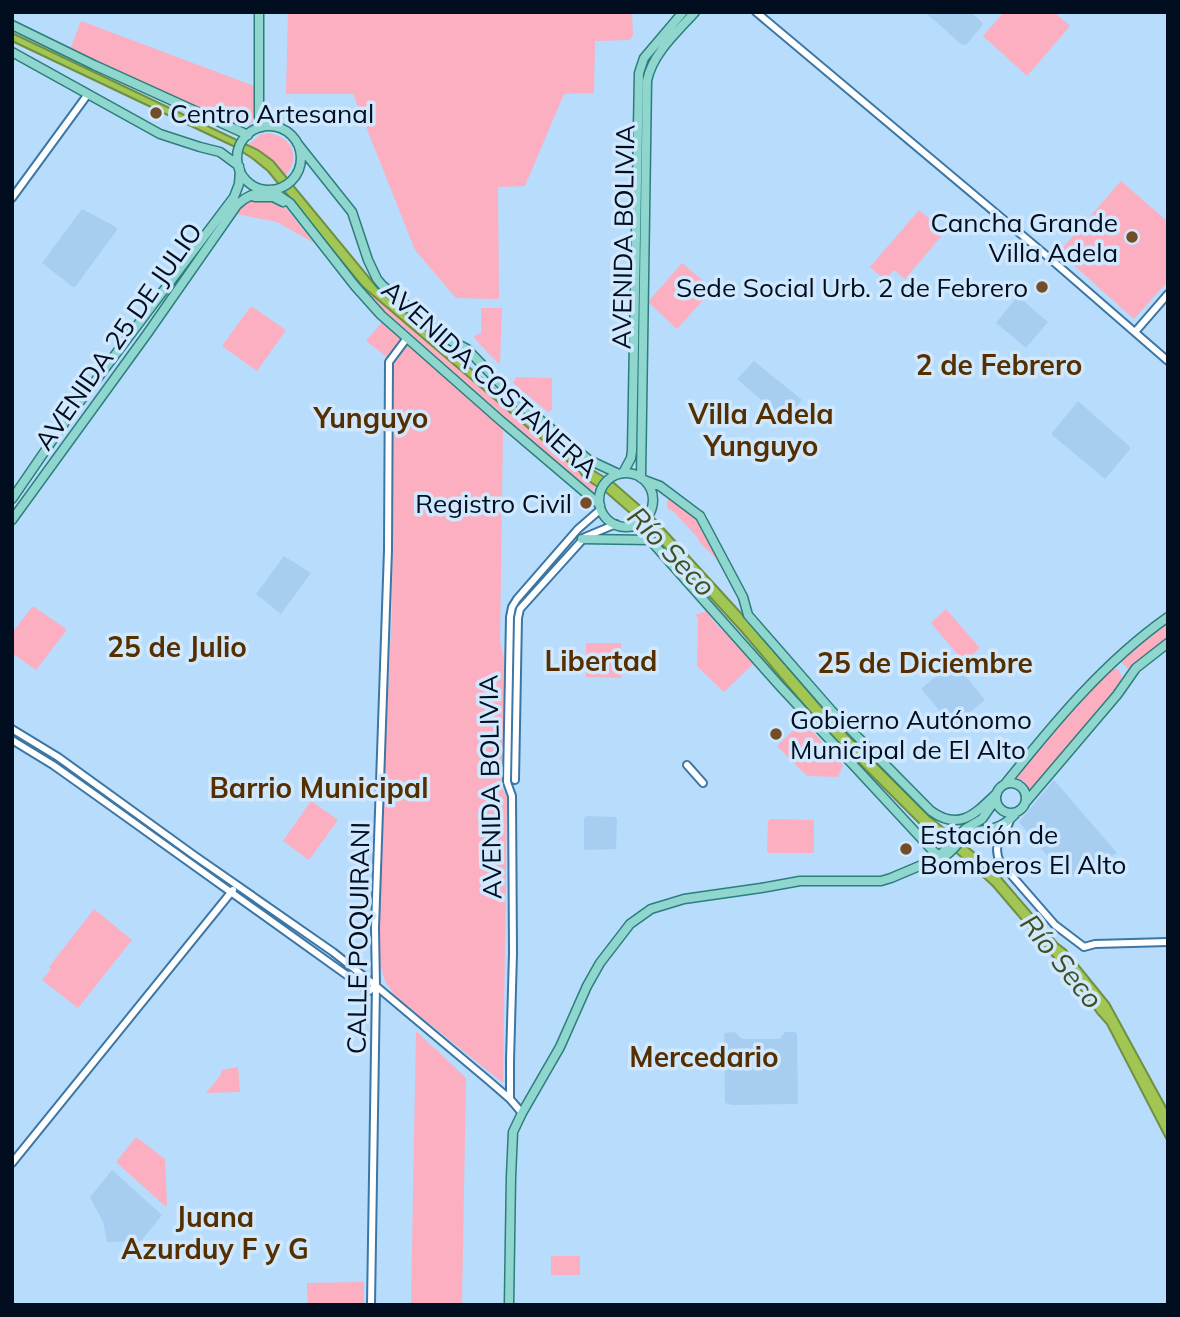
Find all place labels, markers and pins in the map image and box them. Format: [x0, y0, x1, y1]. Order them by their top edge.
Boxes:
place label: Centro Artesanal [170, 97, 374, 130]
marker: Centro Artesanal [148, 105, 164, 121]
place label: Cancha Grande Villa Adela [930, 206, 1118, 269]
marker: Cancha Grande Villa Adela [1124, 229, 1140, 245]
place label: Sede Social Urb. 2 de Febrero [676, 271, 1028, 304]
marker: Sede Social Urb. 2 de Febrero [1034, 279, 1050, 295]
place label: Registro Civil [415, 487, 572, 520]
marker: Registro Civil [578, 495, 594, 511]
place label: Gobierno Autónomo Municipal de El Alto [790, 703, 1032, 766]
marker: Gobierno Autónomo Municipal de El Alto [768, 726, 784, 742]
place label: Estación de Bomberos El Alto [920, 818, 1126, 881]
marker: Estación de Bomberos El Alto [898, 841, 914, 857]

